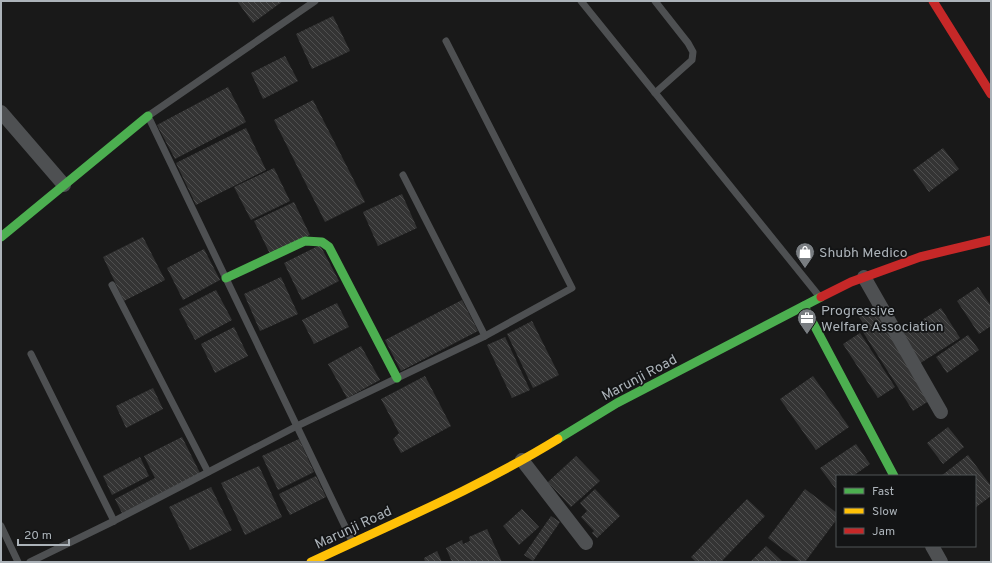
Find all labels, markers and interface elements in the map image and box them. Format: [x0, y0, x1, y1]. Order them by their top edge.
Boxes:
shop icon: Shubh Medico [794, 241, 816, 269]
place label: Shubh Medico [819, 245, 908, 262]
place label: Progressive Welfare Association [821, 303, 944, 336]
office icon: Progressive Welfare Association [796, 307, 818, 335]
street label: Marunji Road [599, 351, 680, 405]
legend [836, 475, 976, 547]
text: Fast [872, 484, 894, 500]
street label: Marunji Road [313, 503, 395, 554]
text: Slow [872, 504, 898, 520]
scale bar [18, 521, 69, 547]
text: Jam [872, 524, 895, 540]
text: 20 m [24, 528, 52, 544]

